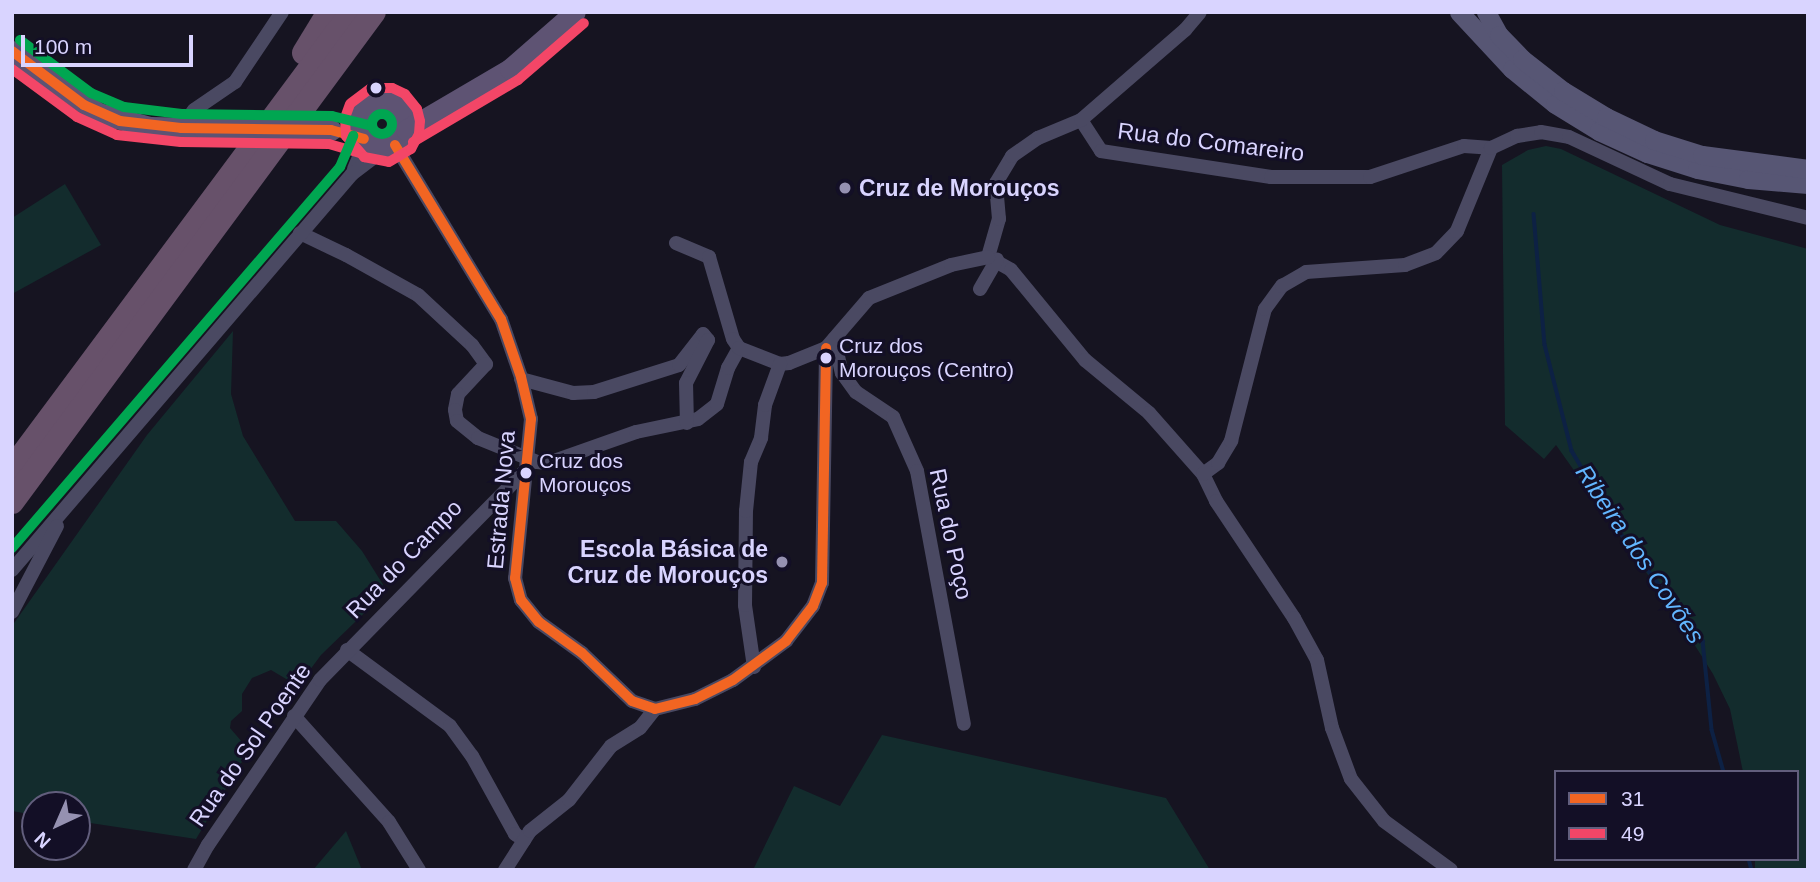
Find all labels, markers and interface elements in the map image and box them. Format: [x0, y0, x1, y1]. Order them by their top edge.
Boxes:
scale bar [24, 21, 196, 65]
text: 100 m [34, 35, 92, 58]
unlabelled marker [369, 81, 383, 95]
street label: Rua do Comareiro [1116, 117, 1306, 167]
place label: Cruz de Morouços [859, 174, 1060, 202]
marker: Cruz de Morouços [837, 180, 853, 196]
place label: Cruz dos Morouços (Centro) [839, 333, 1014, 383]
marker: Cruz dos Morouços (Centro) [819, 351, 833, 365]
street label: Estrada Nova [481, 429, 521, 571]
place label: Cruz dos Morouços [539, 448, 631, 498]
water label: Ribeira dos Covões [1570, 459, 1710, 649]
marker: Cruz dos Morouços [519, 466, 533, 480]
street label: Rua do Poço [924, 466, 978, 602]
street label: Rua do Campo [340, 494, 468, 624]
place label: Escola Básica de Cruz de Morouços [567, 535, 768, 589]
marker: Escola Básica de Cruz de Morouços [774, 554, 790, 570]
street label: Rua do Sol Poente [183, 658, 317, 832]
legend [1554, 770, 1799, 861]
text: 31 [1621, 787, 1644, 810]
north arrow [21, 791, 91, 861]
text: 49 [1621, 822, 1644, 845]
text: N [30, 828, 55, 852]

